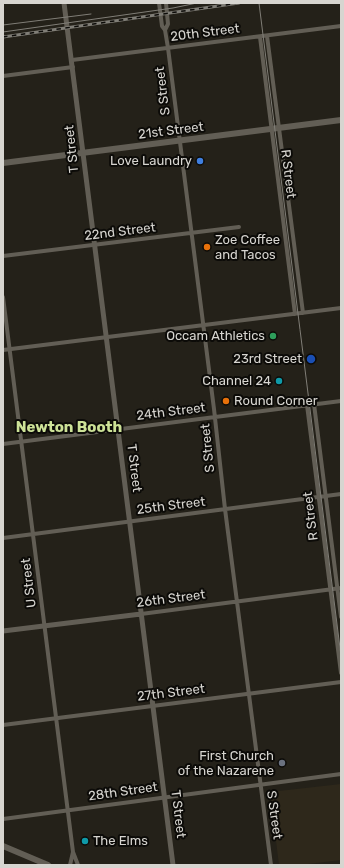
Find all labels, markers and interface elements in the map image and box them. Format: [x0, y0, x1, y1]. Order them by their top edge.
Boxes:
street label: 20th Street [169, 21, 241, 45]
street label: S Street [152, 66, 174, 116]
street label: 21st Street [137, 119, 205, 143]
street label: T Street [62, 124, 82, 174]
street label: R Street [277, 149, 299, 199]
place label: Love Laundry [110, 153, 192, 169]
marker: Love Laundry [195, 156, 205, 166]
street label: 22nd Street [83, 220, 157, 244]
place label: Zoe Coffee and Tacos [215, 232, 280, 263]
marker: Zoe Coffee and Tacos [202, 242, 212, 252]
place label: Occam Athletics [166, 328, 265, 344]
marker: Occam Athletics [268, 331, 278, 341]
place label: 23rd Street [233, 351, 302, 367]
marker: 23rd Street [305, 353, 317, 365]
place label: Channel 24 [202, 373, 271, 389]
marker: Channel 24 [274, 376, 284, 386]
place label: Round Corner [234, 393, 318, 409]
marker: Round Corner [221, 396, 231, 406]
street label: 24th Street [136, 400, 206, 424]
district label: Newton Booth [16, 419, 122, 437]
street label: S Street [198, 423, 218, 473]
street label: T Street [123, 443, 145, 493]
street label: R Street [300, 491, 322, 541]
street label: 25th Street [136, 494, 206, 518]
street label: U Street [18, 557, 40, 609]
street label: 26th Street [136, 587, 206, 611]
street label: 27th Street [136, 681, 206, 705]
place label: First Church of the Nazarene [178, 748, 274, 779]
marker: First Church of the Nazarene [277, 758, 287, 768]
street label: 28th Street [87, 779, 159, 805]
street label: T Street [167, 789, 189, 839]
street label: S Street [263, 790, 285, 840]
place label: The Elms [93, 833, 148, 849]
marker: The Elms [80, 836, 90, 846]

